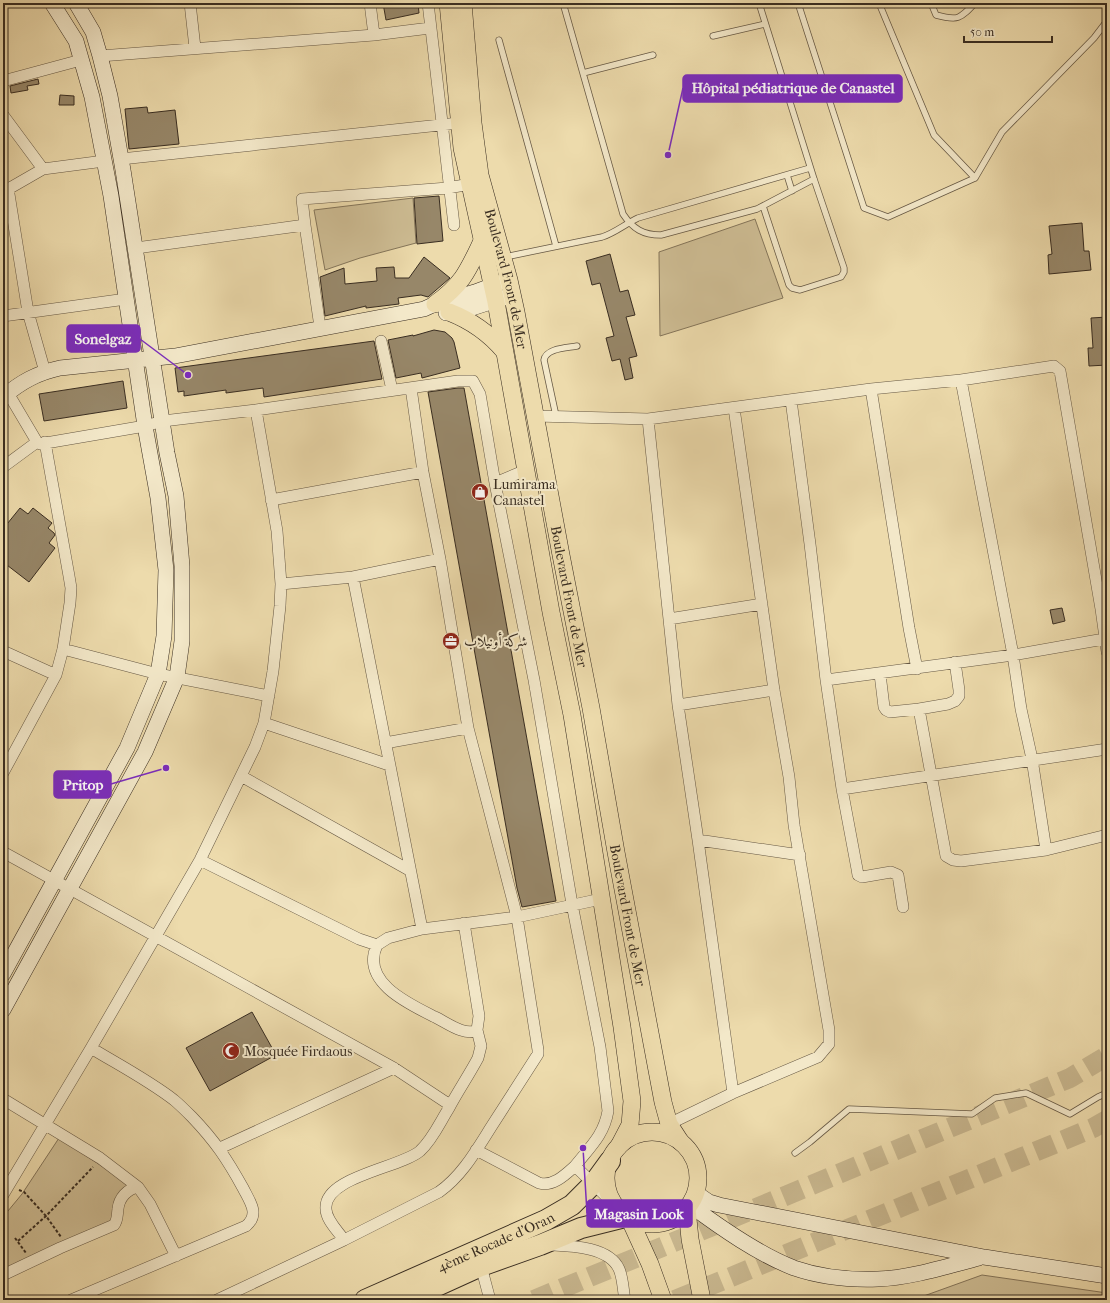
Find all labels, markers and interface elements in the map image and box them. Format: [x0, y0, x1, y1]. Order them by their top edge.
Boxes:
scale bar [964, 18, 1052, 44]
text: 50 m [970, 25, 994, 39]
callout: Hôpital pédiatrique de Canastel [683, 75, 902, 102]
text: Hôpital pédiatrique de Canastel [691, 79, 895, 97]
street label: Boulevard Front de Mer [481, 207, 531, 350]
callout: Sonelgaz [67, 325, 140, 352]
text: Sonelgaz [75, 330, 132, 348]
place label: Lumirama Canastel [493, 476, 556, 509]
shop icon: Lumirama Canastel [470, 482, 490, 502]
street label: Boulevard Front de Mer [547, 524, 591, 669]
office icon: شركة أونيلاب [441, 631, 461, 651]
place label: شركة أونيلاب [464, 631, 527, 651]
callout: Pritop [54, 771, 111, 798]
text: Pritop [63, 776, 103, 794]
street label: Boulevard Front de Mer [606, 843, 649, 988]
mosque icon: Mosquée Firdaous [221, 1041, 241, 1061]
place label: Mosquée Firdaous [244, 1043, 352, 1060]
callout: Magasin Look [587, 1200, 692, 1227]
text: Magasin Look [593, 1205, 685, 1223]
street label: 4ème Rocade d'Oran [435, 1209, 558, 1276]

